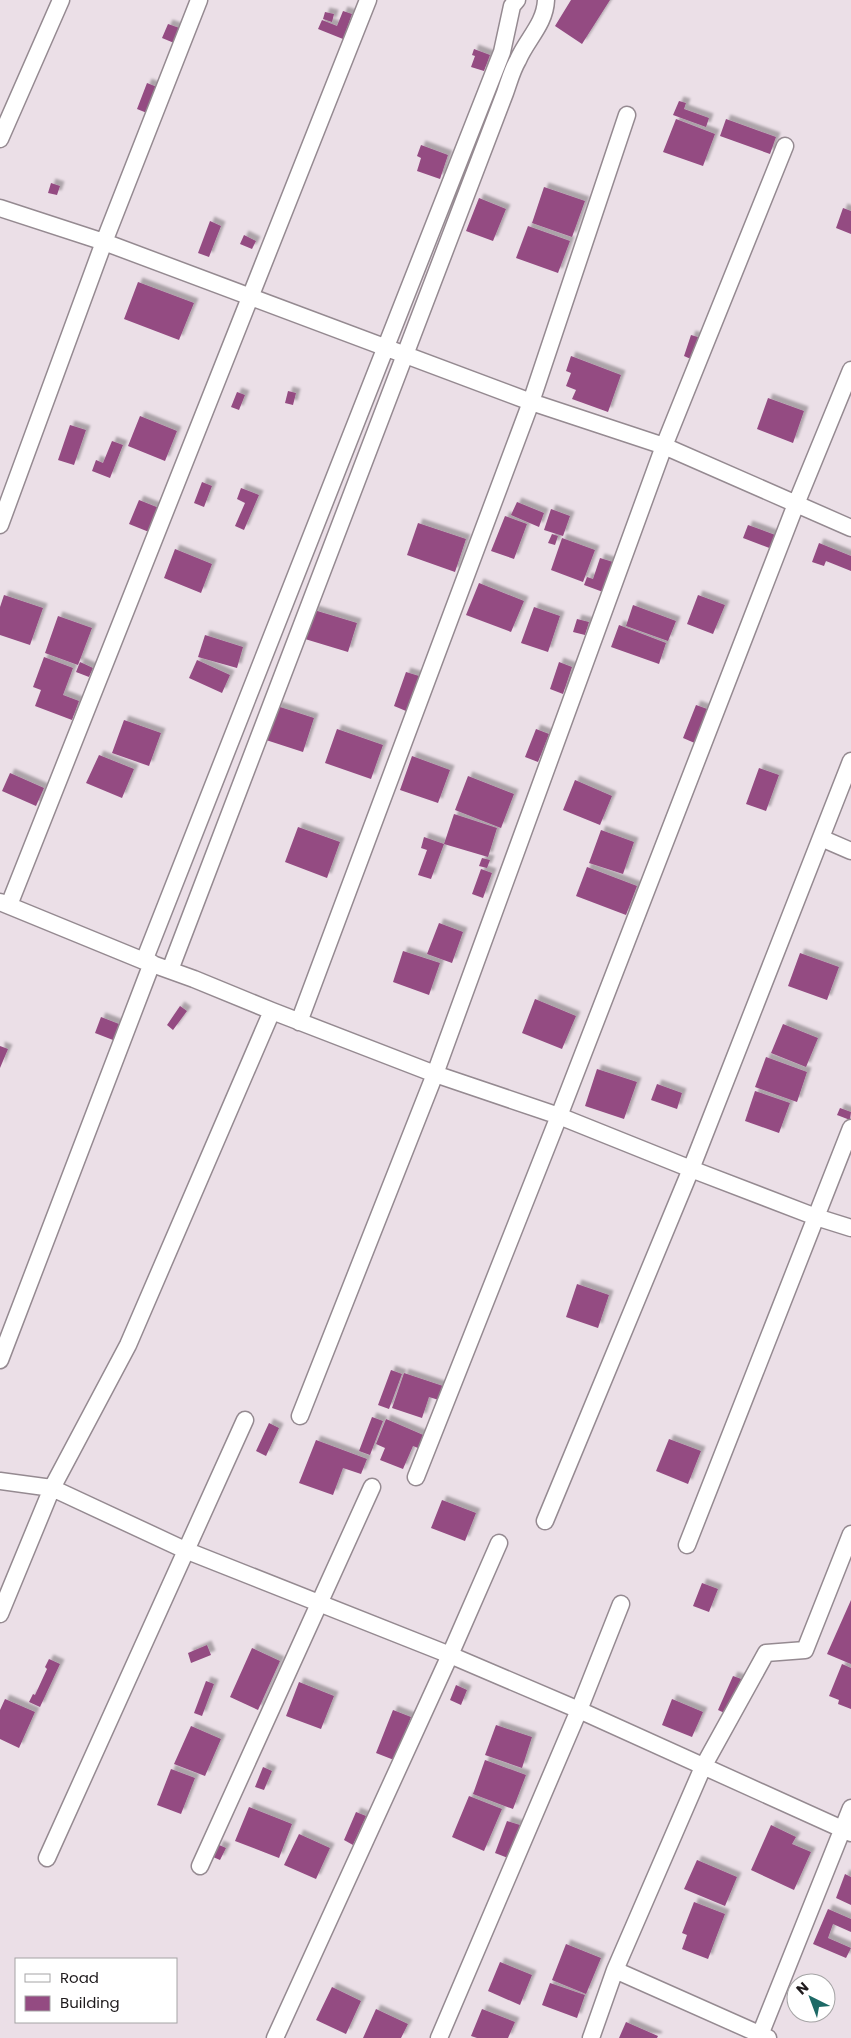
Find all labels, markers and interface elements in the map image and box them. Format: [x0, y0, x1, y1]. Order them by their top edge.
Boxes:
legend [15, 1958, 178, 2023]
text: Road [60, 1967, 99, 1988]
north arrow [786, 1973, 836, 2023]
text: N [792, 1977, 813, 1999]
text: Building [60, 1992, 120, 2013]

